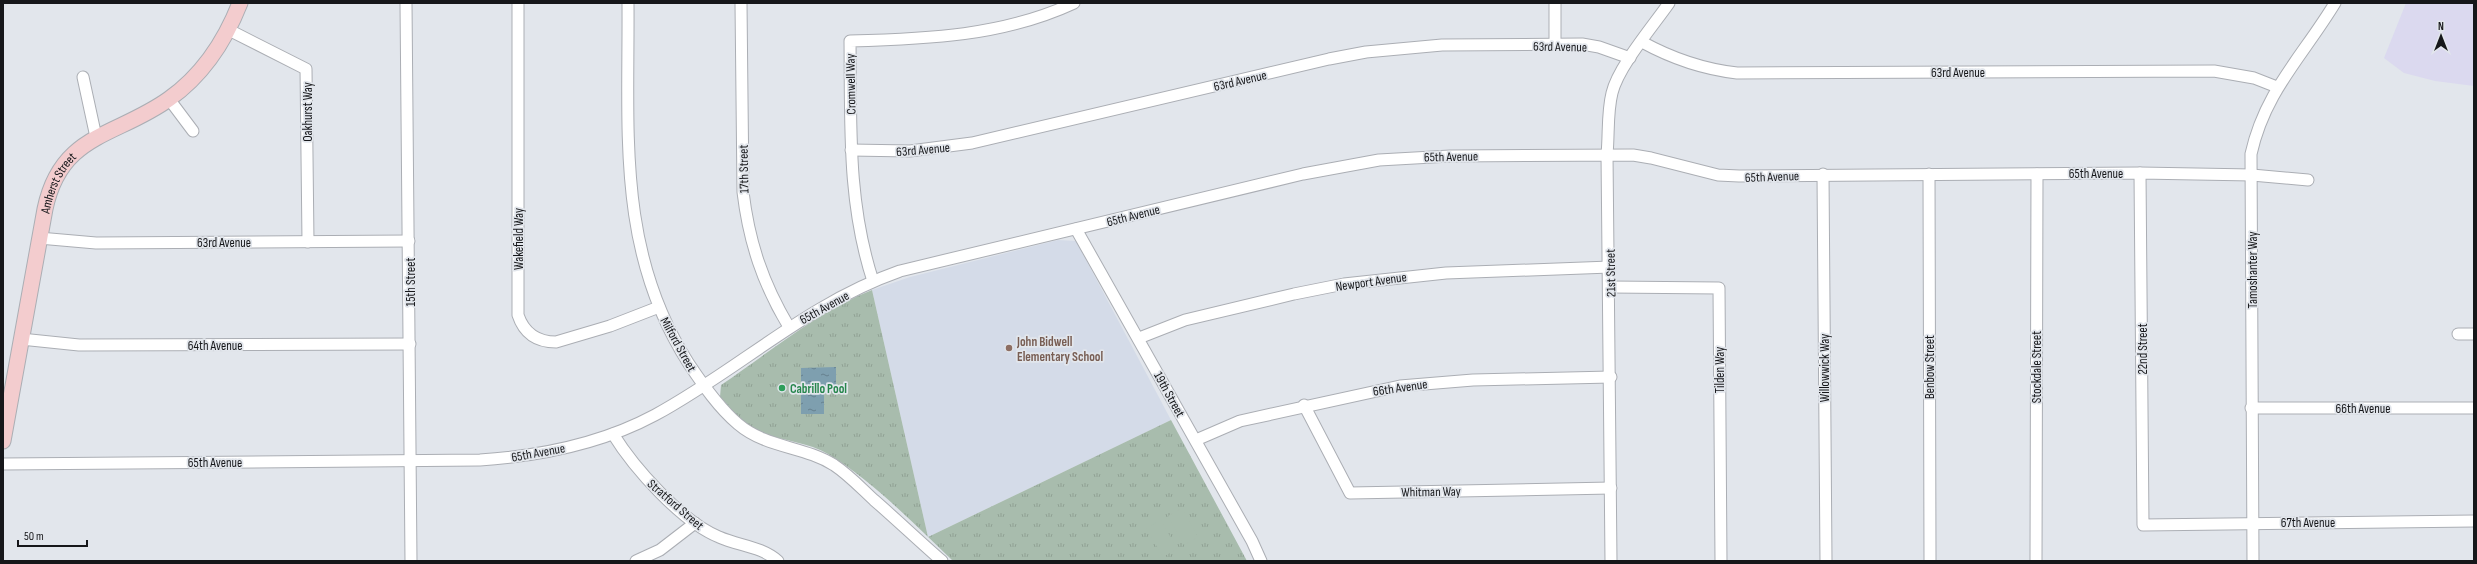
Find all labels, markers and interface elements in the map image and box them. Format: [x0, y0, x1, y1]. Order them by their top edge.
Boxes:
north arrow [2421, 16, 2461, 56]
text: N [2438, 20, 2444, 33]
street label: 63rd Avenue [1533, 39, 1587, 55]
street label: Cromwell Way [842, 53, 860, 115]
street label: 63rd Avenue [1931, 65, 1985, 81]
street label: 63rd Avenue [1212, 67, 1268, 95]
street label: Oakhurst Way [300, 82, 316, 142]
street label: 63rd Avenue [896, 140, 951, 160]
street label: 17th Street [736, 144, 752, 194]
street label: Amherst Street [37, 149, 80, 216]
street label: 65th Avenue [1424, 149, 1478, 165]
street label: 65th Avenue [2069, 166, 2123, 182]
street label: 65th Avenue [1745, 168, 1799, 186]
street label: 65th Avenue [1105, 202, 1162, 230]
street label: Wakefield Way [511, 208, 527, 270]
street label: Tamoshanter Way [2245, 232, 2261, 309]
street label: 63rd Avenue [197, 235, 251, 251]
street label: 21st Street [1603, 249, 1619, 297]
street label: 15th Street [403, 258, 419, 306]
street label: Newport Avenue [1335, 269, 1408, 295]
street label: 65th Avenue [797, 288, 852, 328]
street label: Milford Street [657, 314, 700, 375]
street label: 22nd Street [2135, 323, 2151, 375]
street label: Stockdale Street [2029, 331, 2045, 403]
place label: John Bidwell Elementary School [1016, 334, 1104, 365]
street label: Willowwick Way [1817, 334, 1833, 402]
street label: Benbow Street [1922, 335, 1938, 399]
street label: 64th Avenue [188, 338, 242, 354]
marker: John Bidwell Elementary School [1004, 343, 1014, 353]
street label: Tilden Way [1712, 347, 1728, 393]
street label: 19th Street [1150, 369, 1188, 420]
street label: 66th Avenue [1372, 376, 1428, 400]
place label: Cabrillo Pool [790, 381, 847, 397]
marker: Cabrillo Pool [777, 383, 787, 393]
street label: 66th Avenue [2336, 401, 2390, 417]
street label: 65th Avenue [510, 440, 566, 466]
street label: 65th Avenue [188, 455, 242, 471]
street label: Stratford Street [644, 476, 707, 534]
street label: Whitman Way [1401, 483, 1461, 501]
street label: 67th Avenue [2281, 515, 2335, 531]
scale bar [18, 522, 87, 548]
text: 50 m [24, 529, 44, 544]

